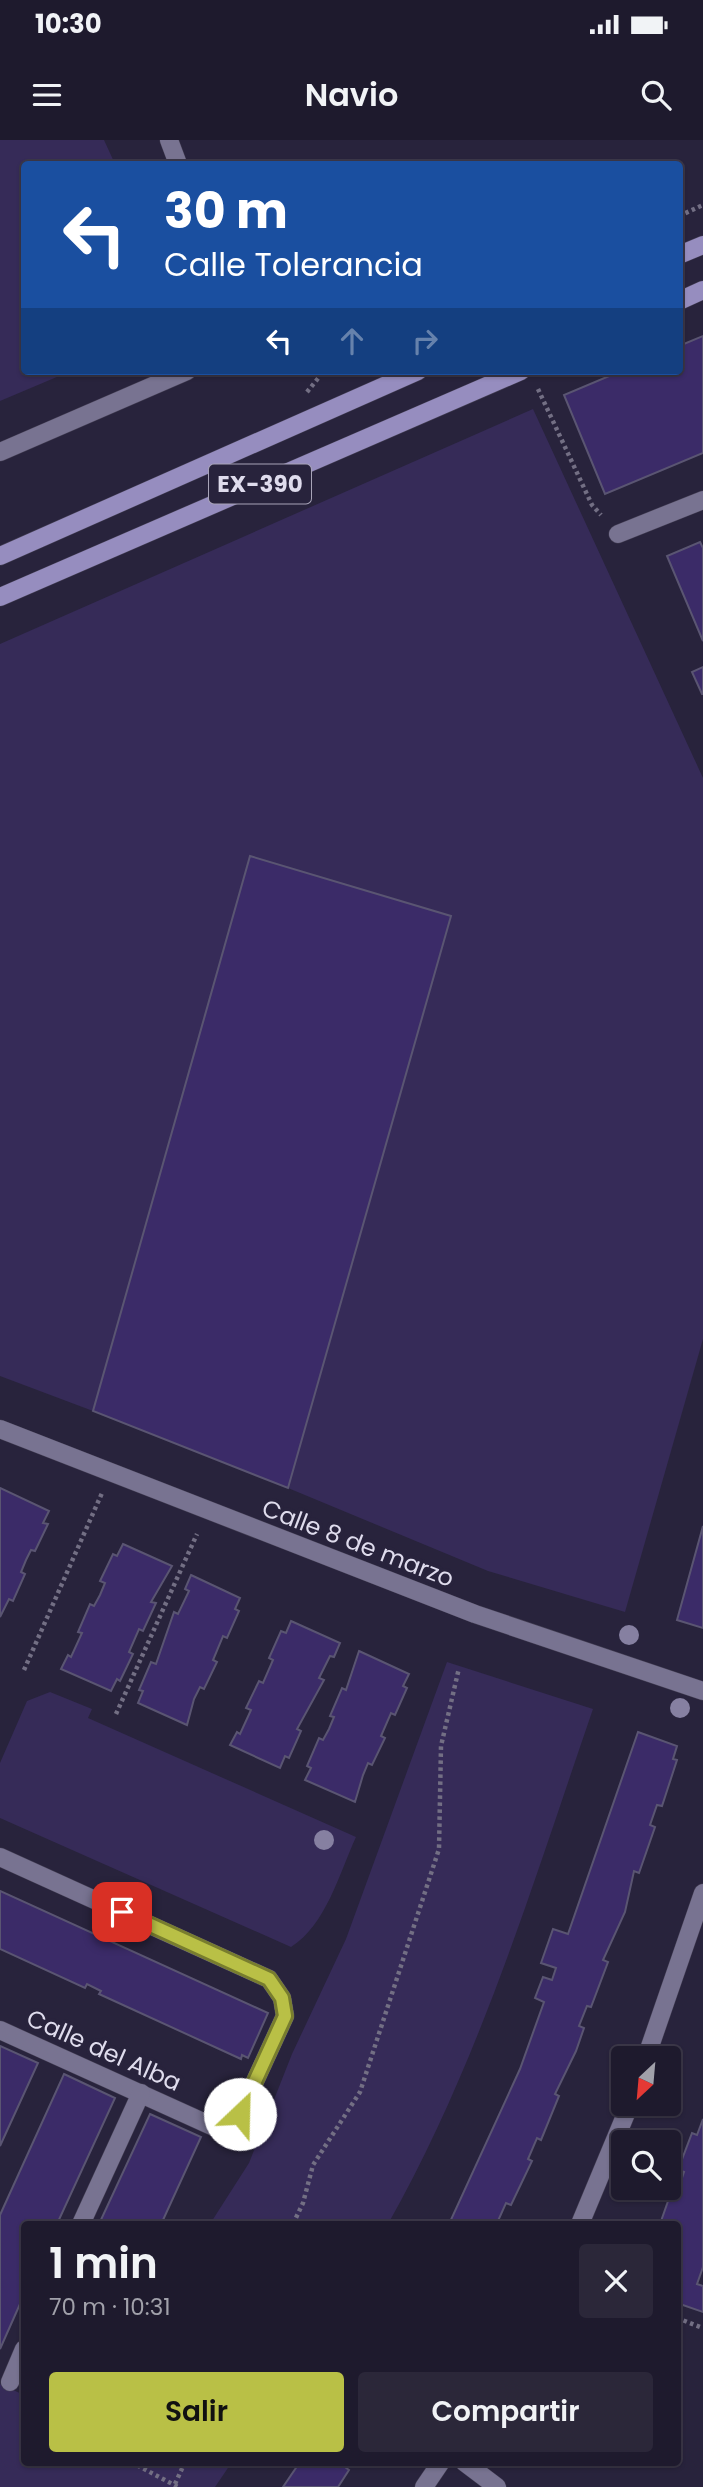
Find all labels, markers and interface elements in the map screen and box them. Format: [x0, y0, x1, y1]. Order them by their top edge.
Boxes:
text: 10:30 [35, 6, 102, 42]
text: Navio [305, 72, 398, 117]
icon: menu [28, 76, 66, 114]
icon: search [637, 76, 675, 114]
text: 30 m [164, 177, 288, 245]
icon: left [49, 189, 140, 280]
text: Calle Tolerancia [164, 242, 423, 287]
icon: left [260, 322, 298, 360]
icon: ahead [333, 322, 371, 360]
icon: right [406, 322, 444, 360]
road number: EX-390 [209, 464, 311, 504]
street label: Calle 8 de marzo [257, 1491, 459, 1595]
pin [92, 1882, 152, 1942]
icon: arrive [103, 1893, 141, 1931]
street label: Calle del Alba [22, 2001, 186, 2099]
north arrow [611, 2046, 681, 2116]
map controls [611, 2046, 681, 2200]
position arrow [203, 2077, 277, 2151]
button: search [611, 2130, 681, 2200]
text: 1 min [49, 2234, 158, 2293]
button: close [579, 2244, 653, 2318]
text: 70 m · 10:31 [49, 2291, 171, 2323]
button: Salir [49, 2372, 344, 2452]
button: Compartir [358, 2372, 653, 2452]

